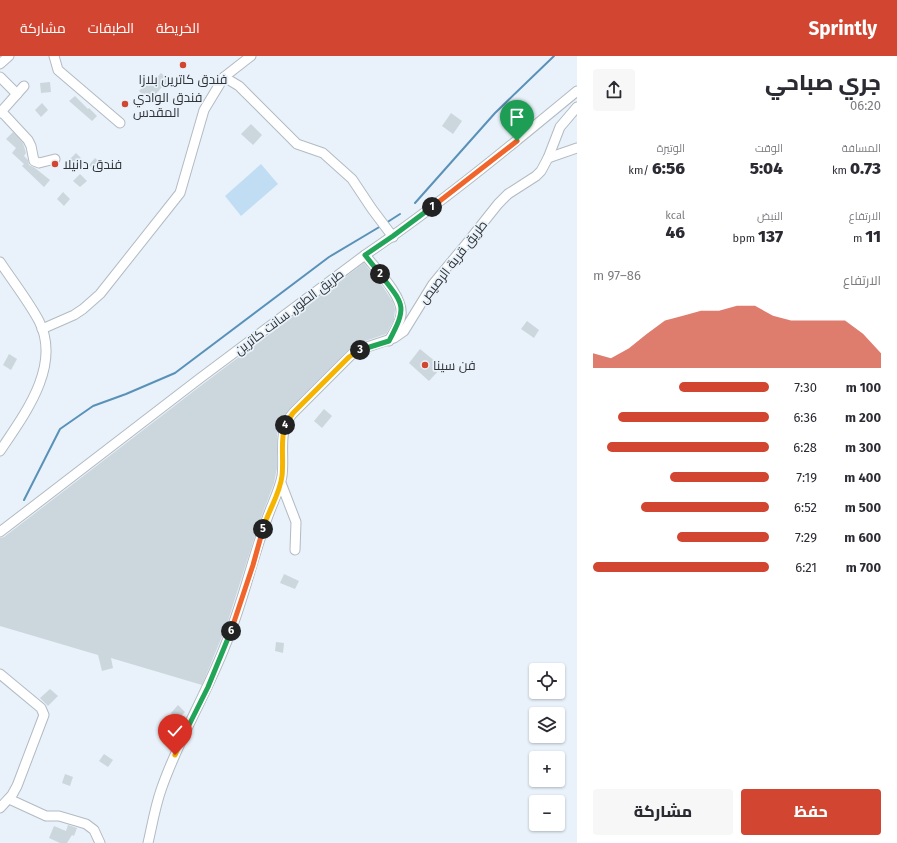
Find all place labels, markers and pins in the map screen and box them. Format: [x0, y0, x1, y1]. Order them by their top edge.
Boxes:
marker: فندق كاترين بلازا [178, 60, 188, 70]
place label: فندق كاترين بلازا [139, 72, 227, 87]
place label: فندق الوادي المقدس [133, 90, 202, 120]
marker: فندق الوادي المقدس [120, 99, 130, 109]
pin [500, 100, 534, 141]
place label: فندق دانيلا [63, 157, 122, 172]
marker: فندق دانيلا [50, 159, 60, 169]
pin: 1 [422, 197, 442, 217]
pin: 2 [370, 264, 390, 284]
pin: 3 [350, 340, 370, 360]
place label: فن سينا [433, 358, 476, 373]
marker: فن سينا [420, 360, 430, 370]
pin: 4 [275, 415, 295, 435]
pin: 5 [253, 519, 273, 539]
pin: 6 [221, 621, 241, 641]
pin [158, 714, 192, 755]

